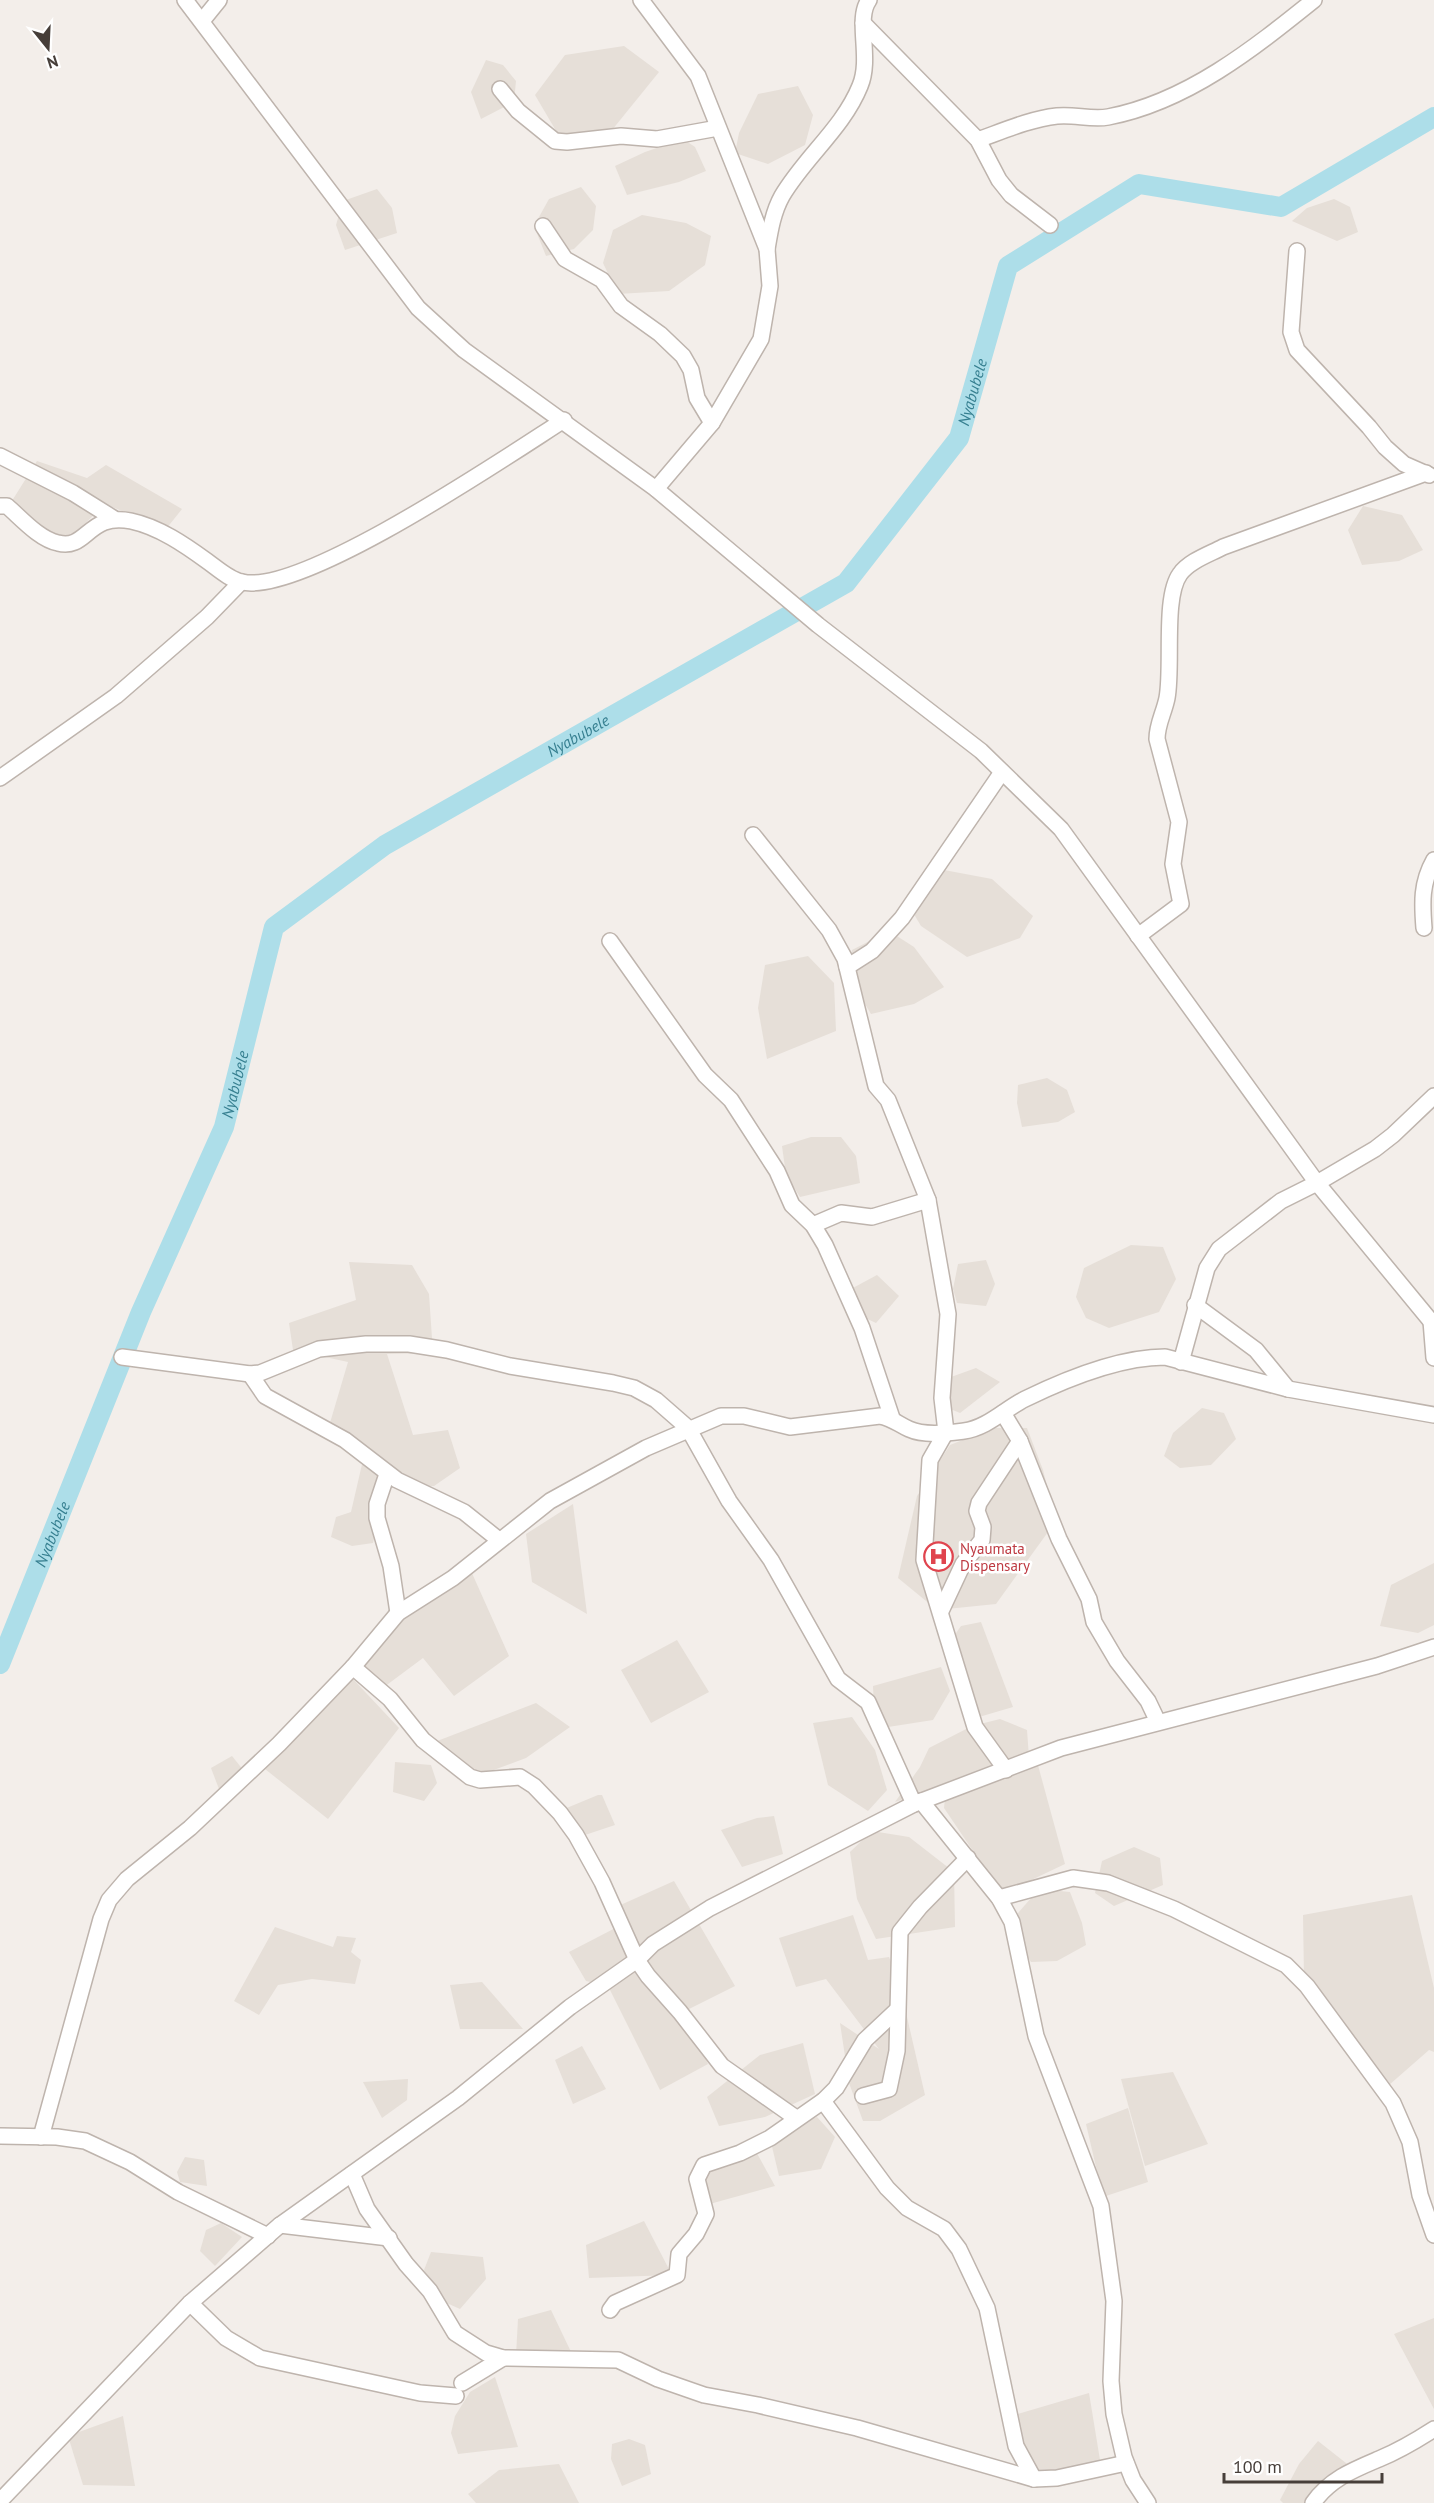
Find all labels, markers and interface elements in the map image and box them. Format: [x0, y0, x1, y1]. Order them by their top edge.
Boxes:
north arrow [18, 18, 78, 78]
text: N [45, 51, 61, 73]
water label: Nyabubele [953, 356, 991, 428]
water label: Nyabubele [543, 709, 613, 761]
water label: Nyabubele [217, 1048, 253, 1120]
water label: Nyabubele [30, 1498, 74, 1570]
place label: Nyaumata Dispensary [960, 1539, 1030, 1575]
hospital icon: Nyaumata Dispensary [923, 1541, 955, 1573]
scale bar [1224, 2446, 1382, 2484]
text: 100 m [1233, 2455, 1282, 2478]

